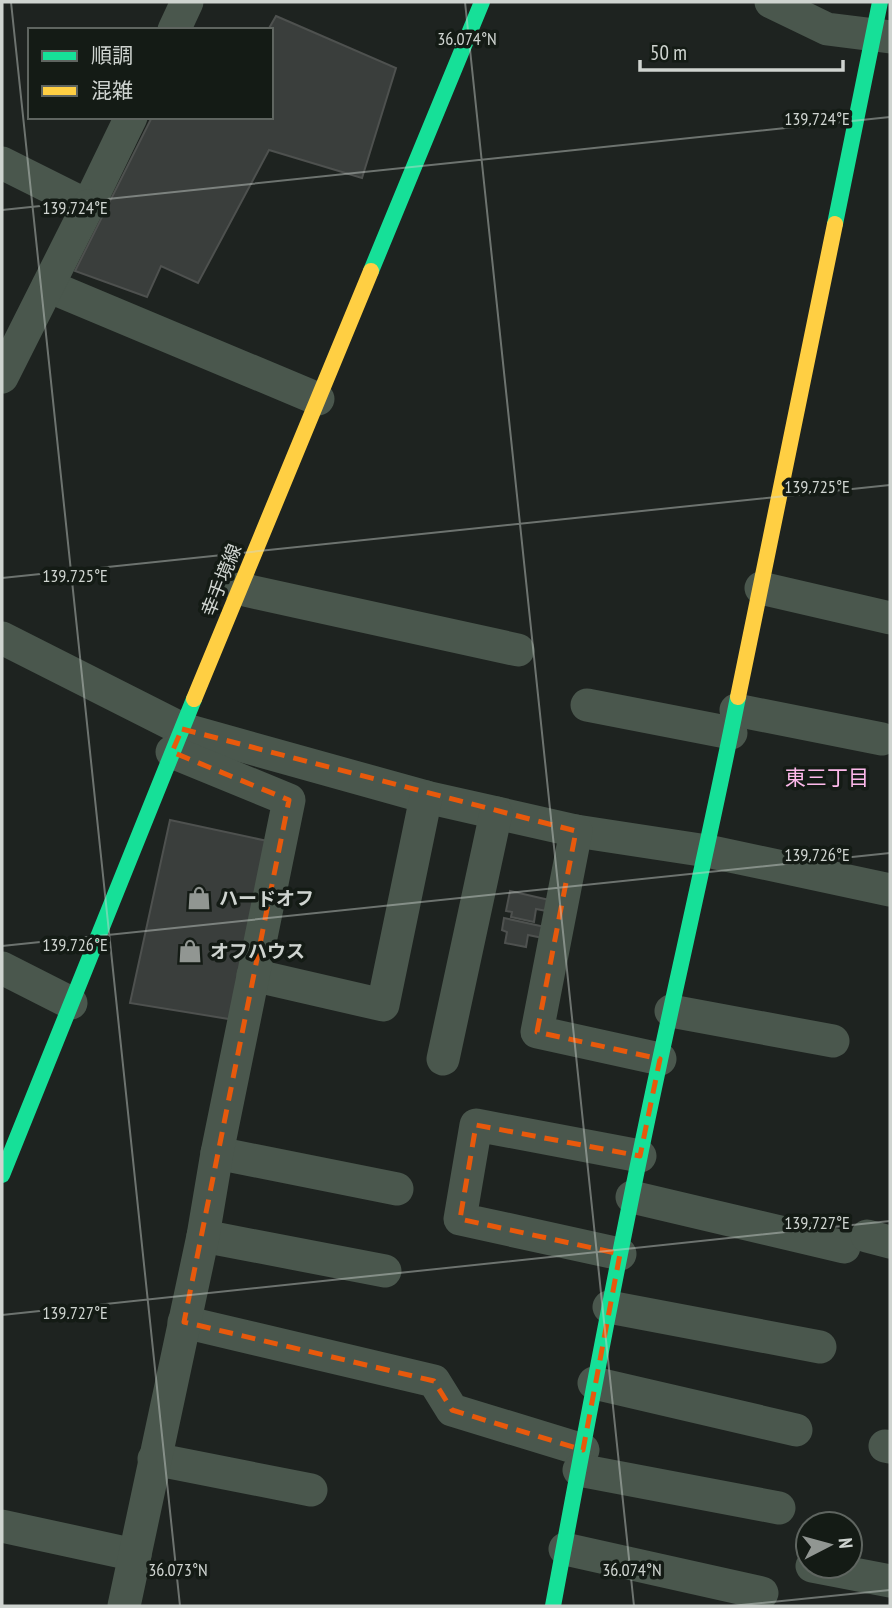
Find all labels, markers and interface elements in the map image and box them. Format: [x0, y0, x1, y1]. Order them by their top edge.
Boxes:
text: 36.074°N [437, 27, 497, 50]
legend [28, 28, 273, 119]
scale bar [640, 28, 843, 72]
text: 50 m [650, 39, 687, 66]
text: 順調 [91, 42, 133, 69]
text: 混雑 [91, 77, 133, 104]
text: 139.724°E [784, 107, 850, 130]
text: 139.724°E [42, 196, 108, 219]
text: 139.725°E [784, 475, 850, 498]
street label: 幸手境線 [196, 540, 246, 620]
text: 139.725°E [42, 564, 108, 587]
district label: 東三丁目 [785, 764, 869, 791]
text: 139.726°E [784, 843, 850, 866]
shop icon: ハードオフ [185, 884, 213, 912]
place label: ハードオフ [219, 886, 314, 910]
text: 139.726°E [42, 933, 108, 956]
shop icon: オフハウス [176, 937, 204, 965]
place label: オフハウス [210, 939, 305, 963]
text: 139.727°E [784, 1211, 850, 1234]
text: 139.727°E [42, 1301, 108, 1324]
north arrow [794, 1510, 864, 1580]
text: N [833, 1537, 858, 1550]
text: 36.073°N [148, 1558, 208, 1581]
text: 36.074°N [602, 1558, 662, 1581]

